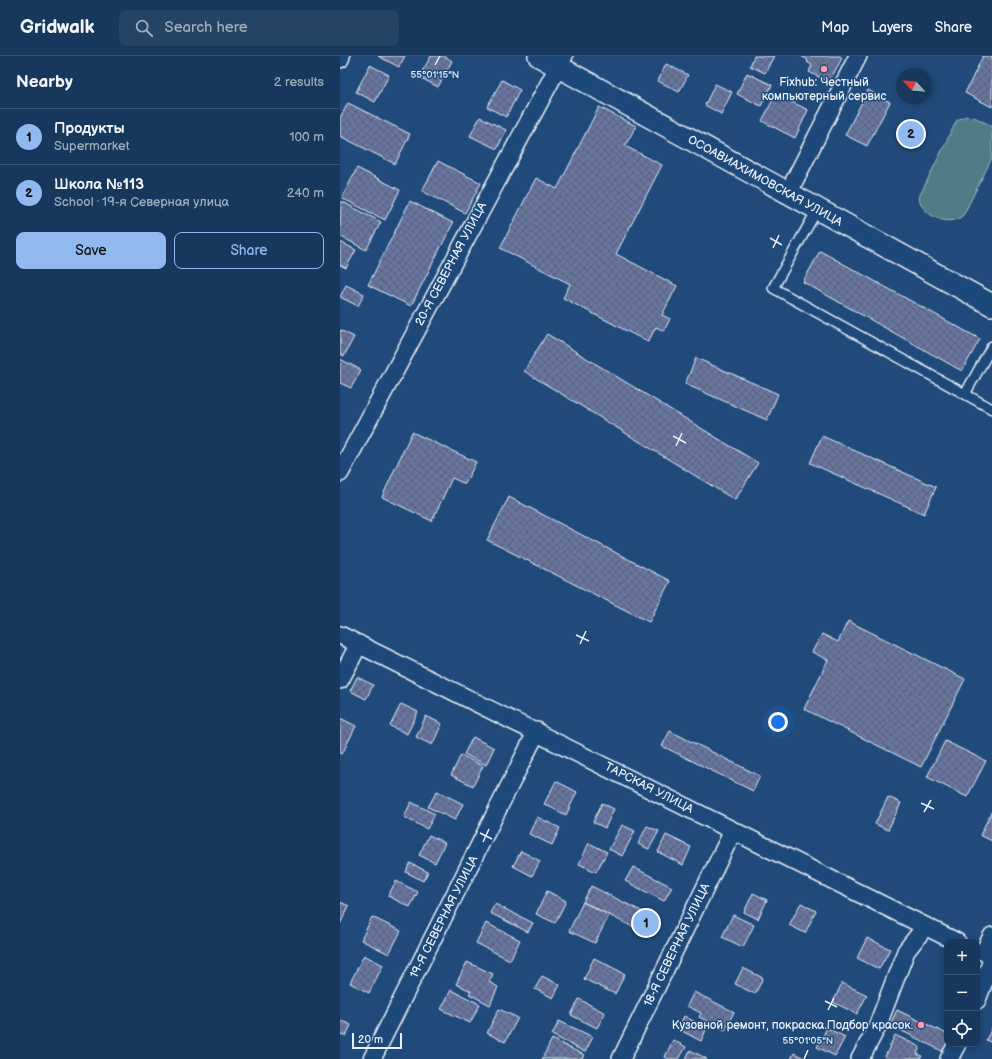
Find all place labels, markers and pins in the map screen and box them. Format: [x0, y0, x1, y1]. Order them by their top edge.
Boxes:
marker: Fixhub: Честный компьютерный сервис [819, 64, 829, 74]
place label: Fixhub: Честный компьютерный сервис [762, 75, 886, 104]
pin: 2 [898, 119, 924, 149]
pin: 1 [633, 908, 659, 938]
place label: Кузовной ремонт, покраска.Подбор красок. [672, 1018, 913, 1033]
marker: Кузовной ремонт, покраска.Подбор красок. [916, 1020, 926, 1030]

